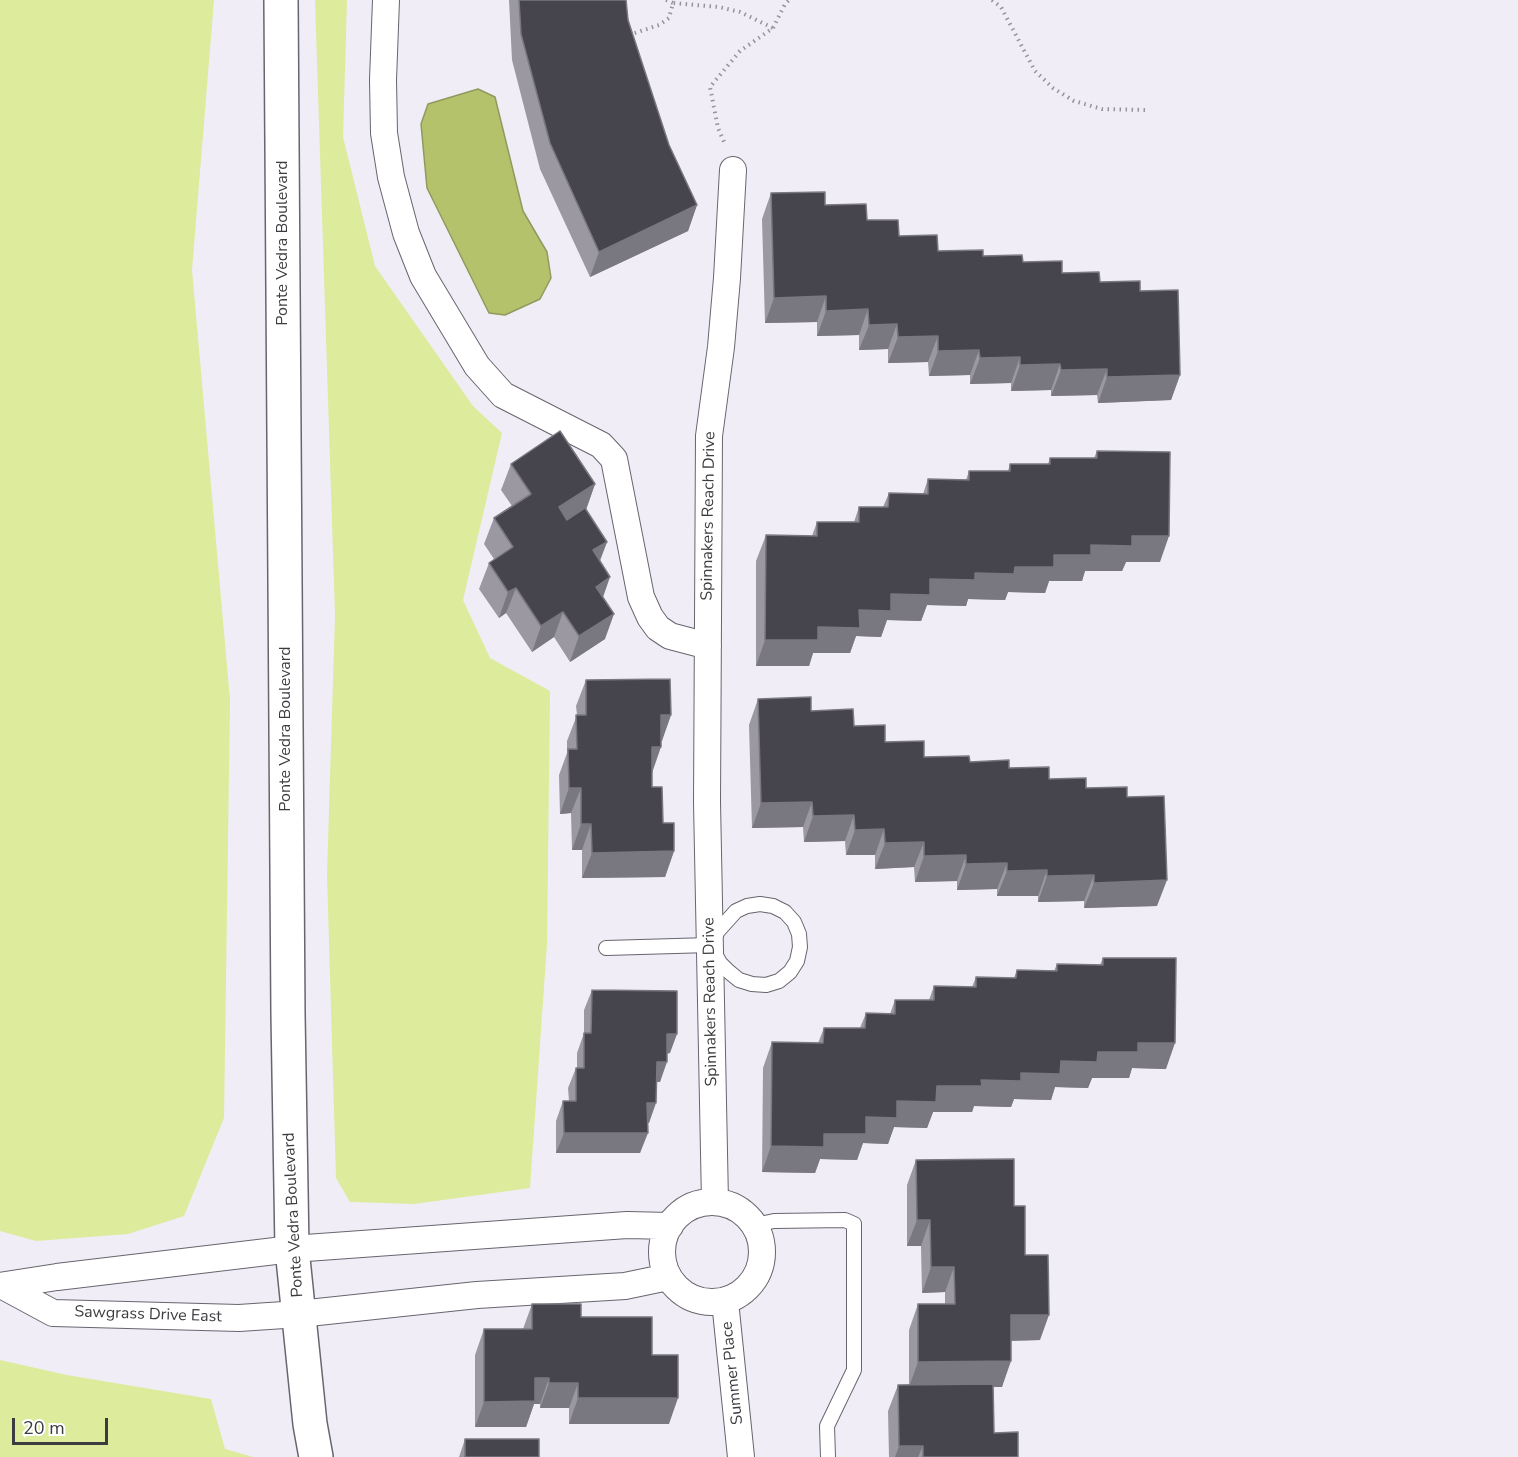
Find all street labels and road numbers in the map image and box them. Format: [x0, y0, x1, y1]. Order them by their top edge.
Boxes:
street label: Ponte Vedra Boulevard [273, 160, 293, 326]
street label: Spinnakers Reach Drive [698, 431, 720, 601]
street label: Ponte Vedra Boulevard [276, 646, 296, 812]
street label: Spinnakers Reach Drive [700, 917, 722, 1087]
street label: Ponte Vedra Boulevard [280, 1132, 308, 1298]
street label: Sawgrass Drive East [74, 1303, 222, 1327]
street label: Summer Place [718, 1320, 748, 1426]

